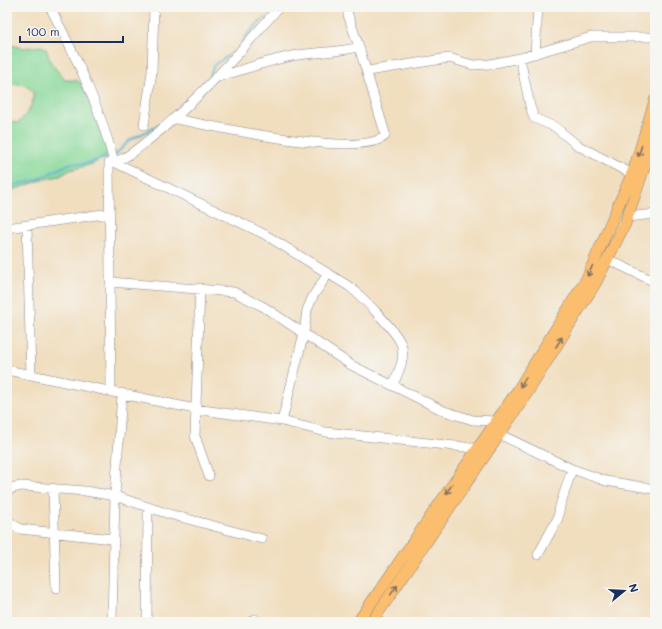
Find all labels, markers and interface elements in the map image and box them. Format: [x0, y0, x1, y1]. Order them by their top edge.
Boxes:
scale bar [20, 18, 123, 44]
text: 100 m [26, 23, 60, 39]
one-way arrow [635, 145, 643, 157]
one-way arrow [586, 265, 593, 277]
one-way arrow [555, 337, 563, 348]
one-way arrow [518, 376, 526, 388]
one-way arrow [445, 484, 453, 495]
north arrow [604, 571, 644, 611]
text: N [626, 581, 642, 594]
one-way arrow [390, 585, 398, 596]

